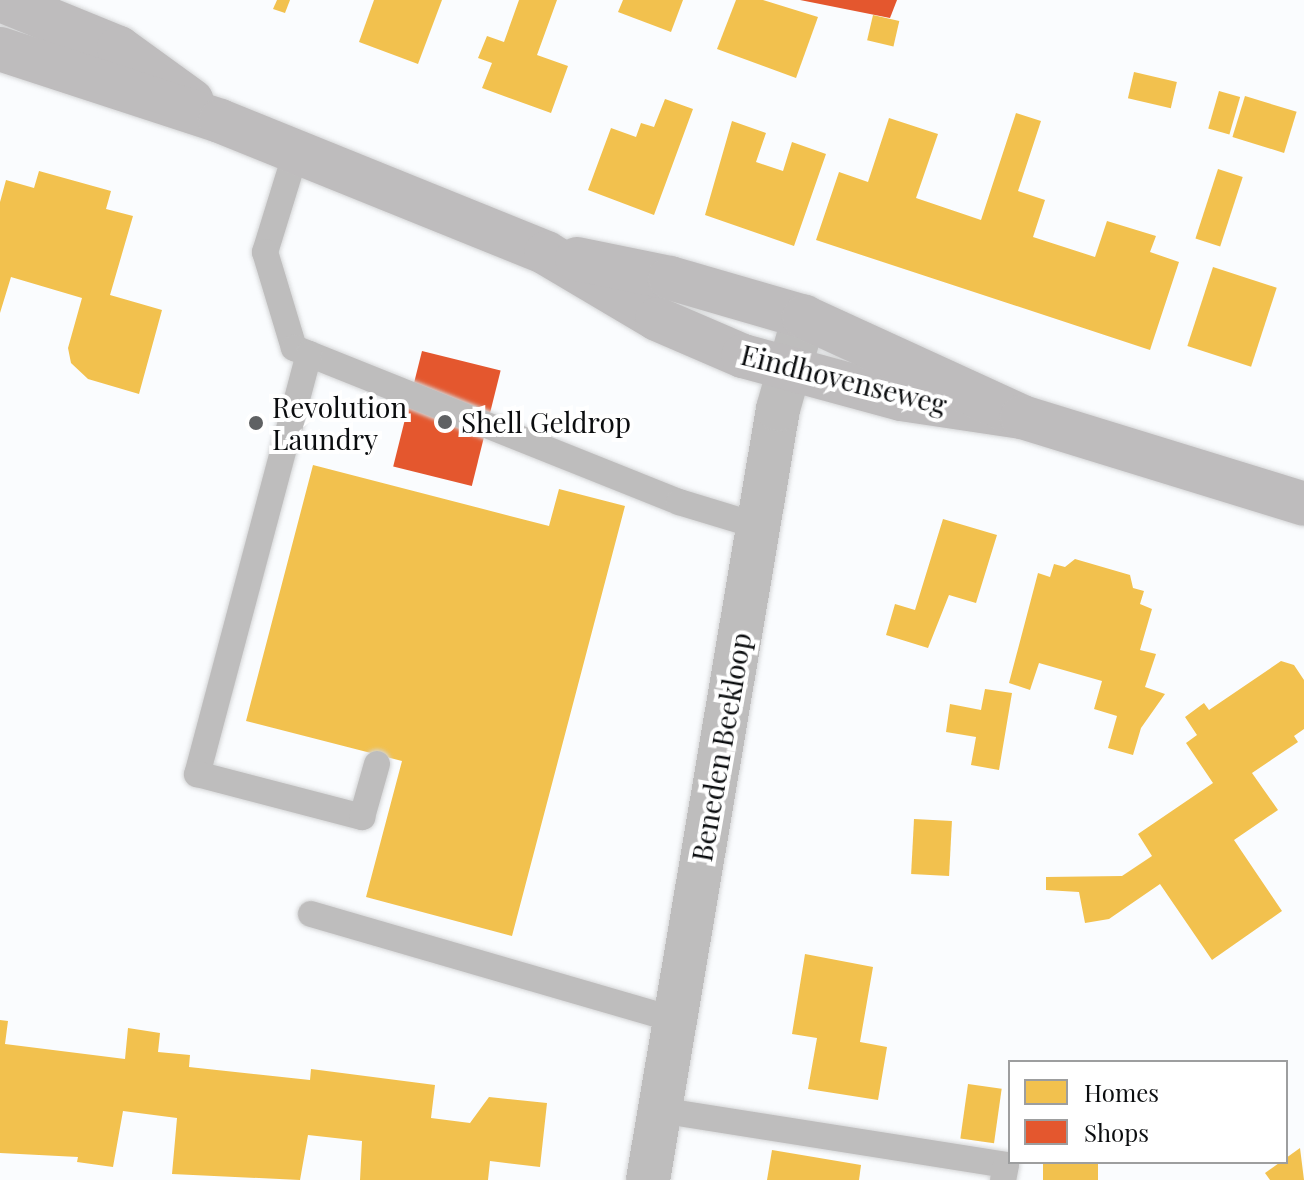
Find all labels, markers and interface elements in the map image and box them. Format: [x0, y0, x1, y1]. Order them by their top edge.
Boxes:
street label: Eindhovenseweg [738, 337, 950, 421]
place label: Revolution Laundry [272, 390, 407, 456]
place label: Shell Geldrop [461, 405, 631, 439]
marker: Shell Geldrop [436, 413, 454, 431]
marker: Revolution Laundry [247, 414, 265, 432]
street label: Beneden Beekloop [684, 630, 758, 864]
legend [1008, 1060, 1288, 1164]
text: Homes [1084, 1076, 1159, 1108]
text: Shops [1084, 1116, 1149, 1148]

